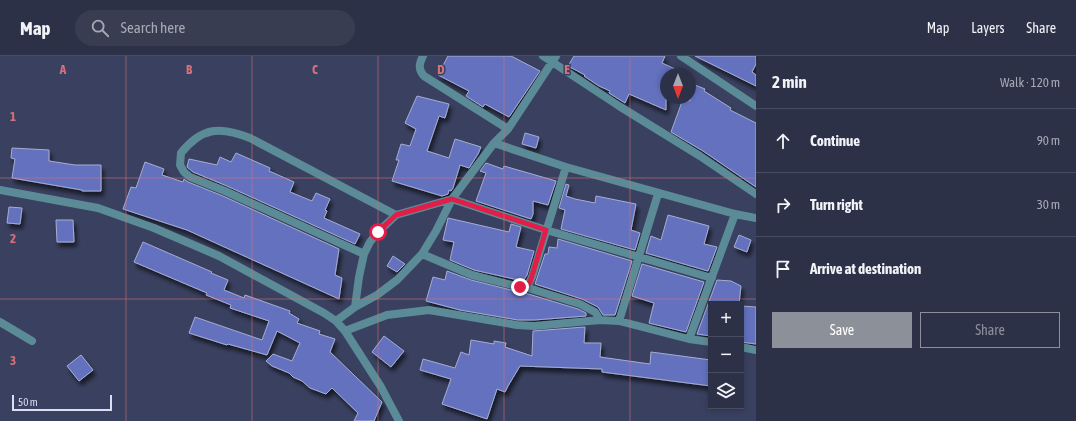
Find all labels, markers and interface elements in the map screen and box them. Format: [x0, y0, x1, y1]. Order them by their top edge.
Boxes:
search box [75, 10, 355, 46]
text: Map [20, 17, 51, 39]
icon: search [89, 17, 111, 39]
text: Search here [121, 19, 185, 36]
text: Map [927, 20, 949, 36]
text: Layers [971, 20, 1004, 36]
text: Share [1026, 20, 1056, 36]
text: A [59, 62, 67, 77]
text: B [186, 62, 193, 77]
text: C [312, 62, 318, 77]
text: D [437, 62, 445, 77]
text: E [564, 62, 570, 77]
north arrow [660, 68, 696, 104]
text: 2 min [772, 72, 807, 92]
text: Walk · 120 m [1000, 75, 1060, 90]
text: 1 [10, 109, 16, 124]
icon: ahead [772, 130, 794, 152]
text: Continue [810, 132, 860, 149]
text: 90 m [1037, 133, 1060, 148]
icon: right [772, 194, 794, 216]
text: Turn right [810, 196, 863, 213]
text: 30 m [1037, 197, 1060, 212]
route start [369, 223, 387, 241]
text: 2 [10, 231, 16, 246]
icon: arrive [772, 258, 794, 280]
text: Arrive at destination [810, 260, 921, 277]
route end [511, 278, 529, 296]
map controls [708, 301, 744, 409]
button: + [708, 301, 744, 337]
button: Save [772, 312, 912, 348]
button: Share [920, 312, 1060, 348]
button: − [708, 337, 744, 373]
text: 3 [10, 353, 16, 368]
button: layers [708, 373, 744, 409]
scale bar [12, 393, 112, 412]
text: 50 m [18, 396, 38, 408]

